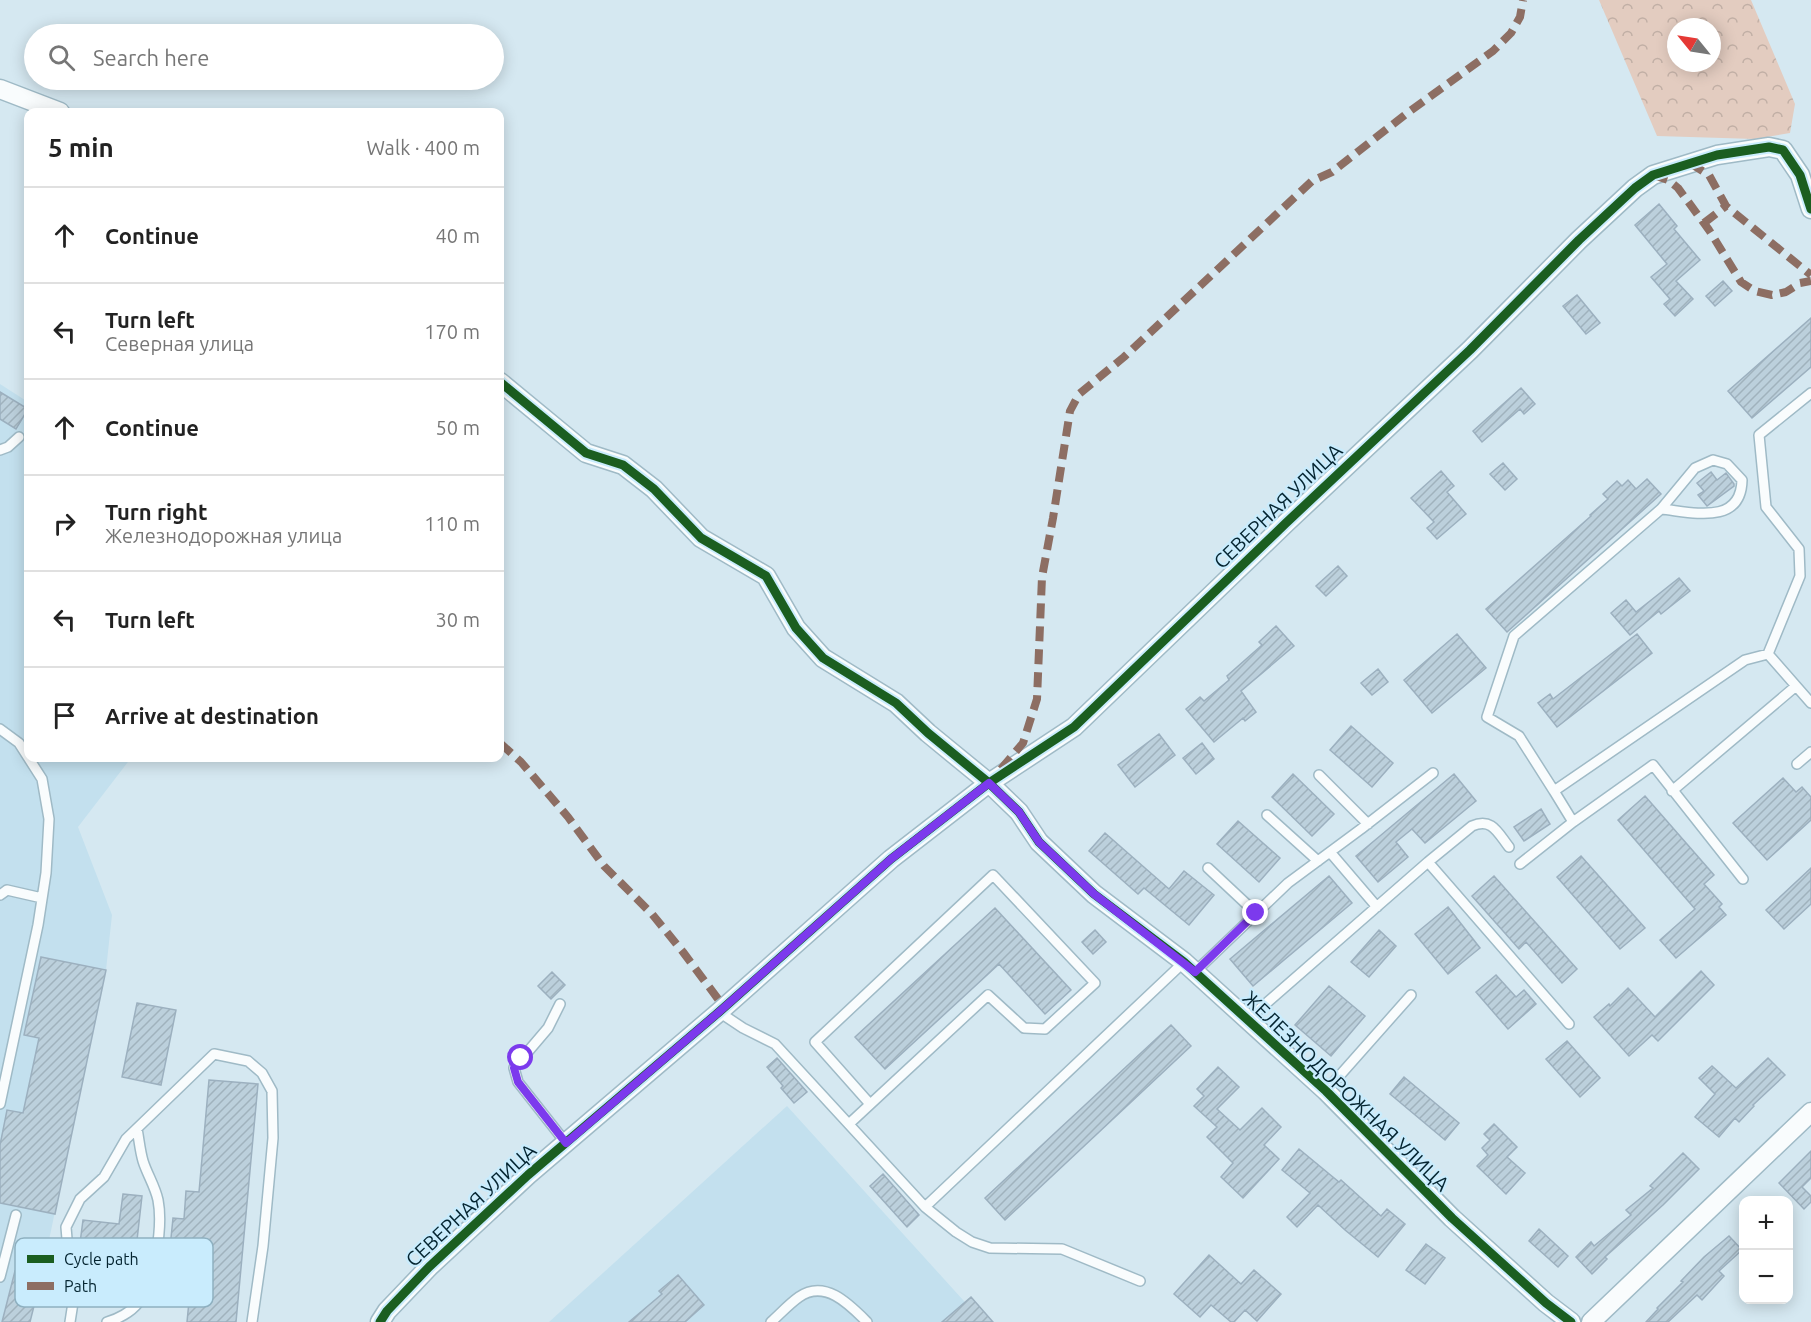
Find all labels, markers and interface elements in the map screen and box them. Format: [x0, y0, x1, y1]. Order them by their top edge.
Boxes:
north arrow [1667, 18, 1721, 72]
search box [24, 24, 504, 90]
icon: search [45, 41, 78, 74]
text: Search here [93, 45, 209, 70]
text: 5 min [48, 133, 114, 162]
text: Walk · 400 m [367, 136, 480, 159]
icon: ahead [48, 219, 81, 252]
text: Continue [105, 223, 199, 248]
text: 40 m [436, 224, 480, 247]
text: Turn left [105, 307, 195, 332]
icon: left [48, 315, 81, 348]
text: 170 m [424, 320, 480, 343]
text: Северная улица [105, 332, 254, 355]
icon: ahead [48, 411, 81, 444]
text: Continue [105, 415, 199, 440]
text: 50 m [436, 416, 480, 439]
street label: СЕВЕРНАЯ УЛИЦА [1209, 438, 1347, 573]
text: Turn right [105, 499, 207, 524]
icon: right [48, 507, 81, 540]
text: 110 m [424, 512, 480, 535]
text: Железнодорожная улица [105, 524, 342, 547]
icon: left [48, 603, 81, 636]
text: Turn left [105, 607, 195, 632]
text: 30 m [436, 608, 480, 631]
icon: arrive [48, 699, 81, 732]
text: Arrive at destination [105, 703, 319, 728]
route end [1242, 899, 1268, 925]
street label: ЖЕЛЕЗНОДОРОЖНАЯ УЛИЦА [1238, 986, 1454, 1195]
route start [507, 1044, 533, 1070]
street label: СЕВЕРНАЯ УЛИЦА [401, 1138, 541, 1271]
map controls [1739, 1196, 1793, 1304]
button: + [1739, 1196, 1793, 1250]
legend [15, 1238, 213, 1307]
text: Cycle path [64, 1250, 139, 1268]
button: − [1739, 1250, 1793, 1304]
text: Path [64, 1277, 97, 1295]

